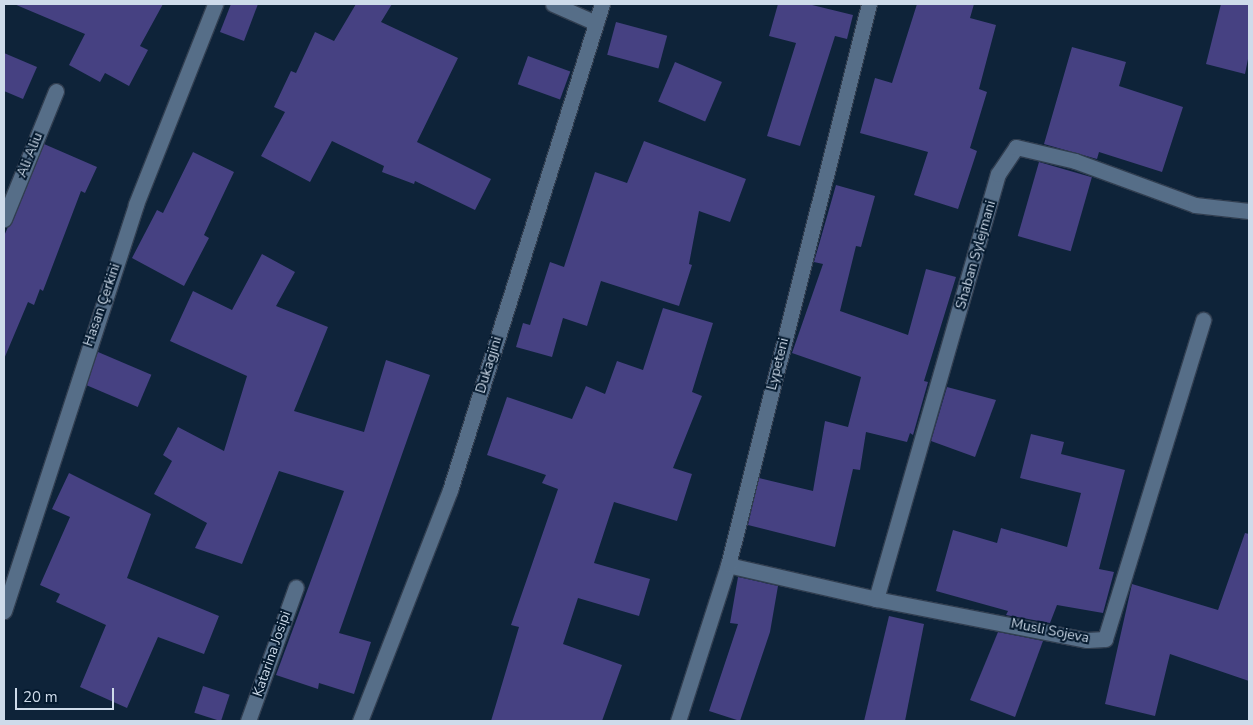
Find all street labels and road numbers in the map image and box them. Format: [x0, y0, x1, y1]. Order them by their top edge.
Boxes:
street label: Ali Aliu [13, 130, 47, 180]
street label: Shaban Sylejmani [952, 199, 1000, 311]
street label: Hasan Çerkini [80, 261, 124, 349]
street label: Dukagjini [472, 335, 506, 395]
street label: Lypeteni [763, 336, 793, 392]
street label: Katarina Josipi [249, 609, 295, 699]
street label: Musli Sojeva [1010, 615, 1090, 647]

